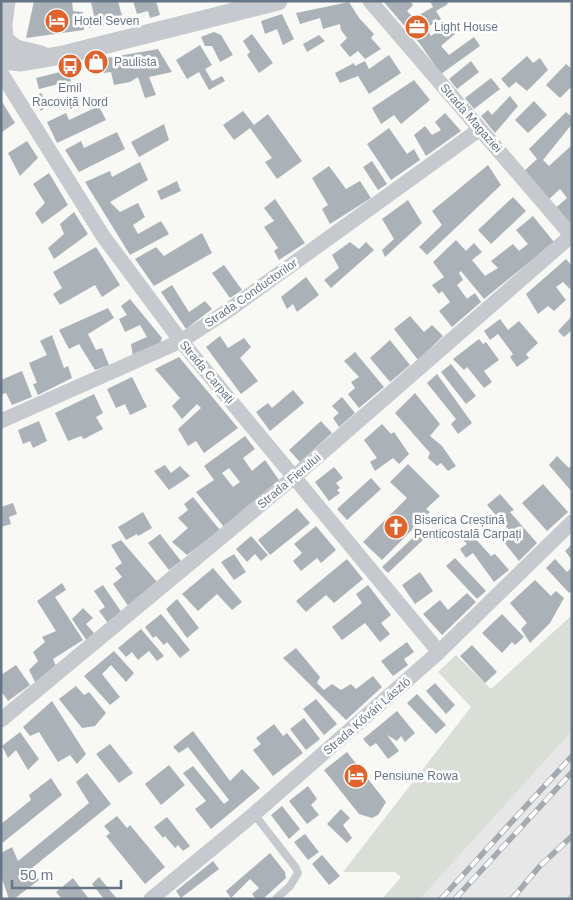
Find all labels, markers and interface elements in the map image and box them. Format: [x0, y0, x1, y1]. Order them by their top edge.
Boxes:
hotel icon: Hotel Seven [44, 8, 70, 34]
place label: Hotel Seven [74, 14, 139, 28]
office icon: Light House [404, 14, 430, 40]
place label: Light House [434, 20, 498, 34]
shop icon: Paulista [83, 49, 109, 75]
bus stop icon: Emil Racoviță Nord [57, 53, 83, 79]
place label: Paulista [114, 55, 157, 69]
place label: Emil Racoviță Nord [32, 81, 108, 109]
street label: Strada Magaziei [437, 81, 505, 155]
street label: Strada Conductorilor [202, 256, 300, 330]
street label: Strada Carpați [177, 338, 237, 406]
street label: Strada Fierului [255, 451, 323, 511]
place label: Biserica Creștină Penticostală Carpați [414, 513, 521, 541]
church icon: Biserica Creștină Penticostală Carpați [383, 514, 409, 540]
street label: Strada Kővári László [321, 674, 414, 758]
hotel icon: Pensiune Rowa [343, 763, 369, 789]
place label: Pensiune Rowa [374, 769, 458, 783]
scale bar [12, 858, 121, 890]
text: 50 m [20, 866, 53, 883]

